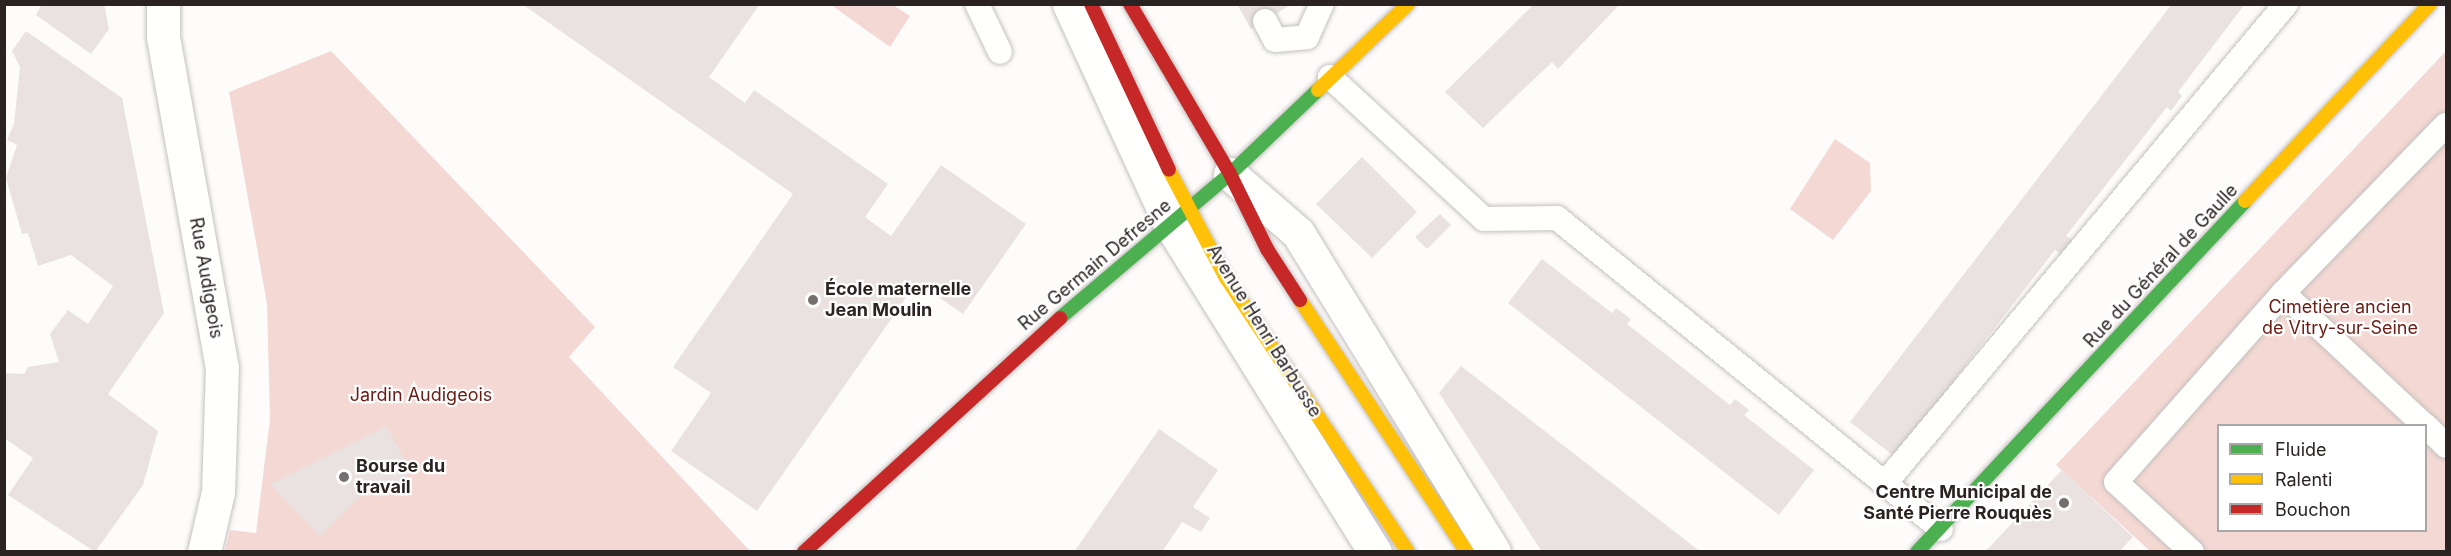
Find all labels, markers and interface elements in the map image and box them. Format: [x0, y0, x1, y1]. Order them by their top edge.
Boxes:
street label: Rue du Général de Gaulle [2079, 180, 2243, 352]
street label: Rue Germain Defresne [1014, 195, 1176, 335]
street label: Rue Audigeois [185, 216, 227, 340]
street label: Avenue Henri Barbusse [1202, 241, 1326, 421]
place label: École maternelle Jean Moulin [825, 279, 971, 322]
marker: École maternelle Jean Moulin [806, 293, 820, 307]
park label: Cimetière ancien de Vitry-sur-Seine [2262, 297, 2418, 340]
park label: Jardin Audigeois [350, 384, 492, 406]
legend [2217, 424, 2427, 532]
text: Fluide [2275, 439, 2327, 460]
place label: Bourse du travail [356, 456, 445, 498]
text: Ralenti [2275, 469, 2332, 490]
marker: Bourse du travail [337, 470, 351, 484]
place label: Centre Municipal de Santé Pierre Rouquès [1863, 482, 2052, 524]
marker: Centre Municipal de Santé Pierre Rouquès [2057, 496, 2071, 510]
text: Bouchon [2275, 499, 2351, 520]

